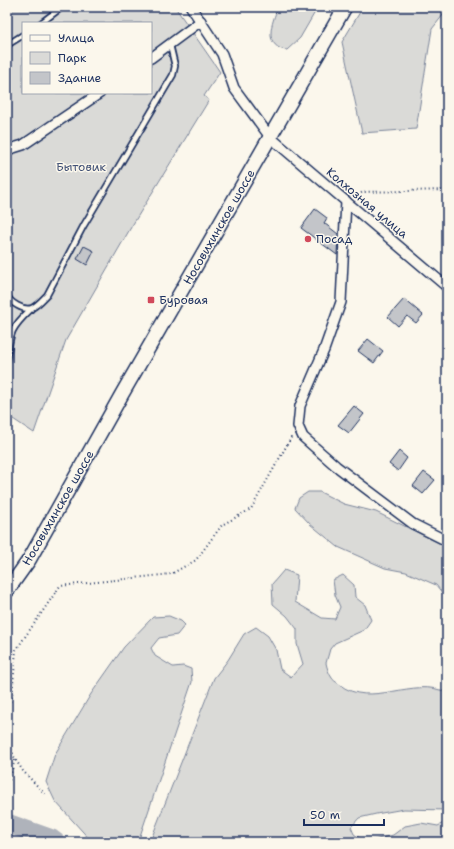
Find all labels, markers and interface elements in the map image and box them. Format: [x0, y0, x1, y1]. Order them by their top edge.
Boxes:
legend [22, 22, 152, 94]
text: Улица [58, 30, 95, 46]
text: Парк [58, 50, 87, 66]
text: Здание [58, 70, 102, 86]
park label: Бытовик [56, 159, 107, 175]
street label: Колхозная улица [323, 164, 412, 242]
street label: Носовихинское шоссе [179, 166, 259, 288]
place label: Посад [316, 231, 353, 247]
marker: Посад [303, 234, 313, 244]
place label: Буровая [159, 292, 208, 308]
marker: Буровая [146, 295, 156, 305]
street label: Носовихинское шоссе [18, 447, 98, 569]
scale bar [304, 801, 384, 827]
text: 50 m [310, 807, 340, 823]

